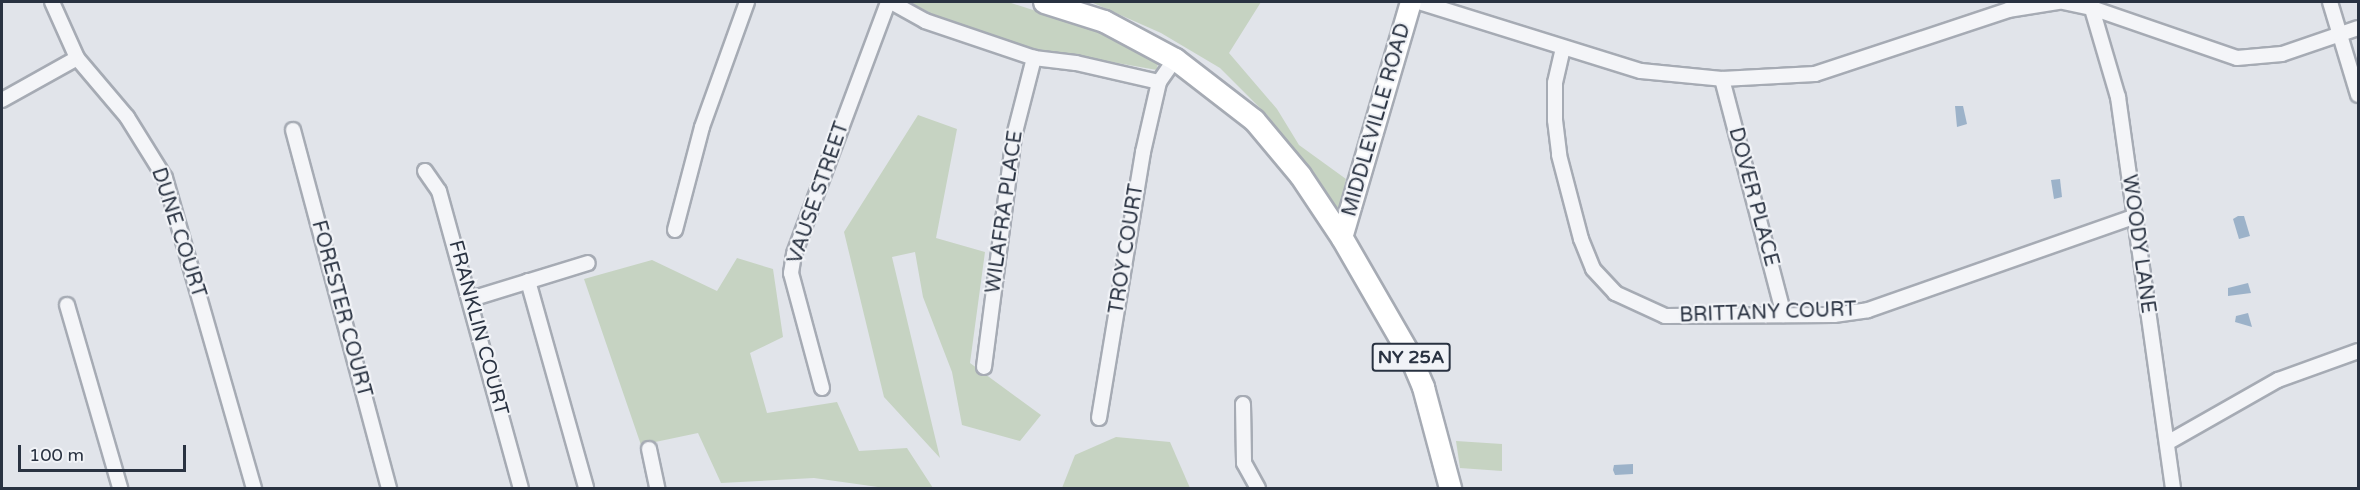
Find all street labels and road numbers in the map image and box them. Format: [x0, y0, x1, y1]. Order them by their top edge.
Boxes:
street label: MIDDLEVILLE ROAD [1338, 21, 1416, 219]
street label: VAUSE STREET [783, 119, 855, 267]
street label: DOVER PLACE [1723, 125, 1783, 269]
street label: WILAFRA PLACE [982, 129, 1028, 295]
street label: DUNE COURT [146, 165, 210, 301]
street label: WOODY LANE [2116, 173, 2160, 315]
street label: TROY COURT [1105, 182, 1149, 316]
street label: FORESTER COURT [306, 218, 376, 400]
street label: FRANKLIN COURT [443, 238, 513, 418]
street label: BRITTANY COURT [1679, 298, 1857, 328]
road number: NY 25A [1370, 342, 1452, 372]

